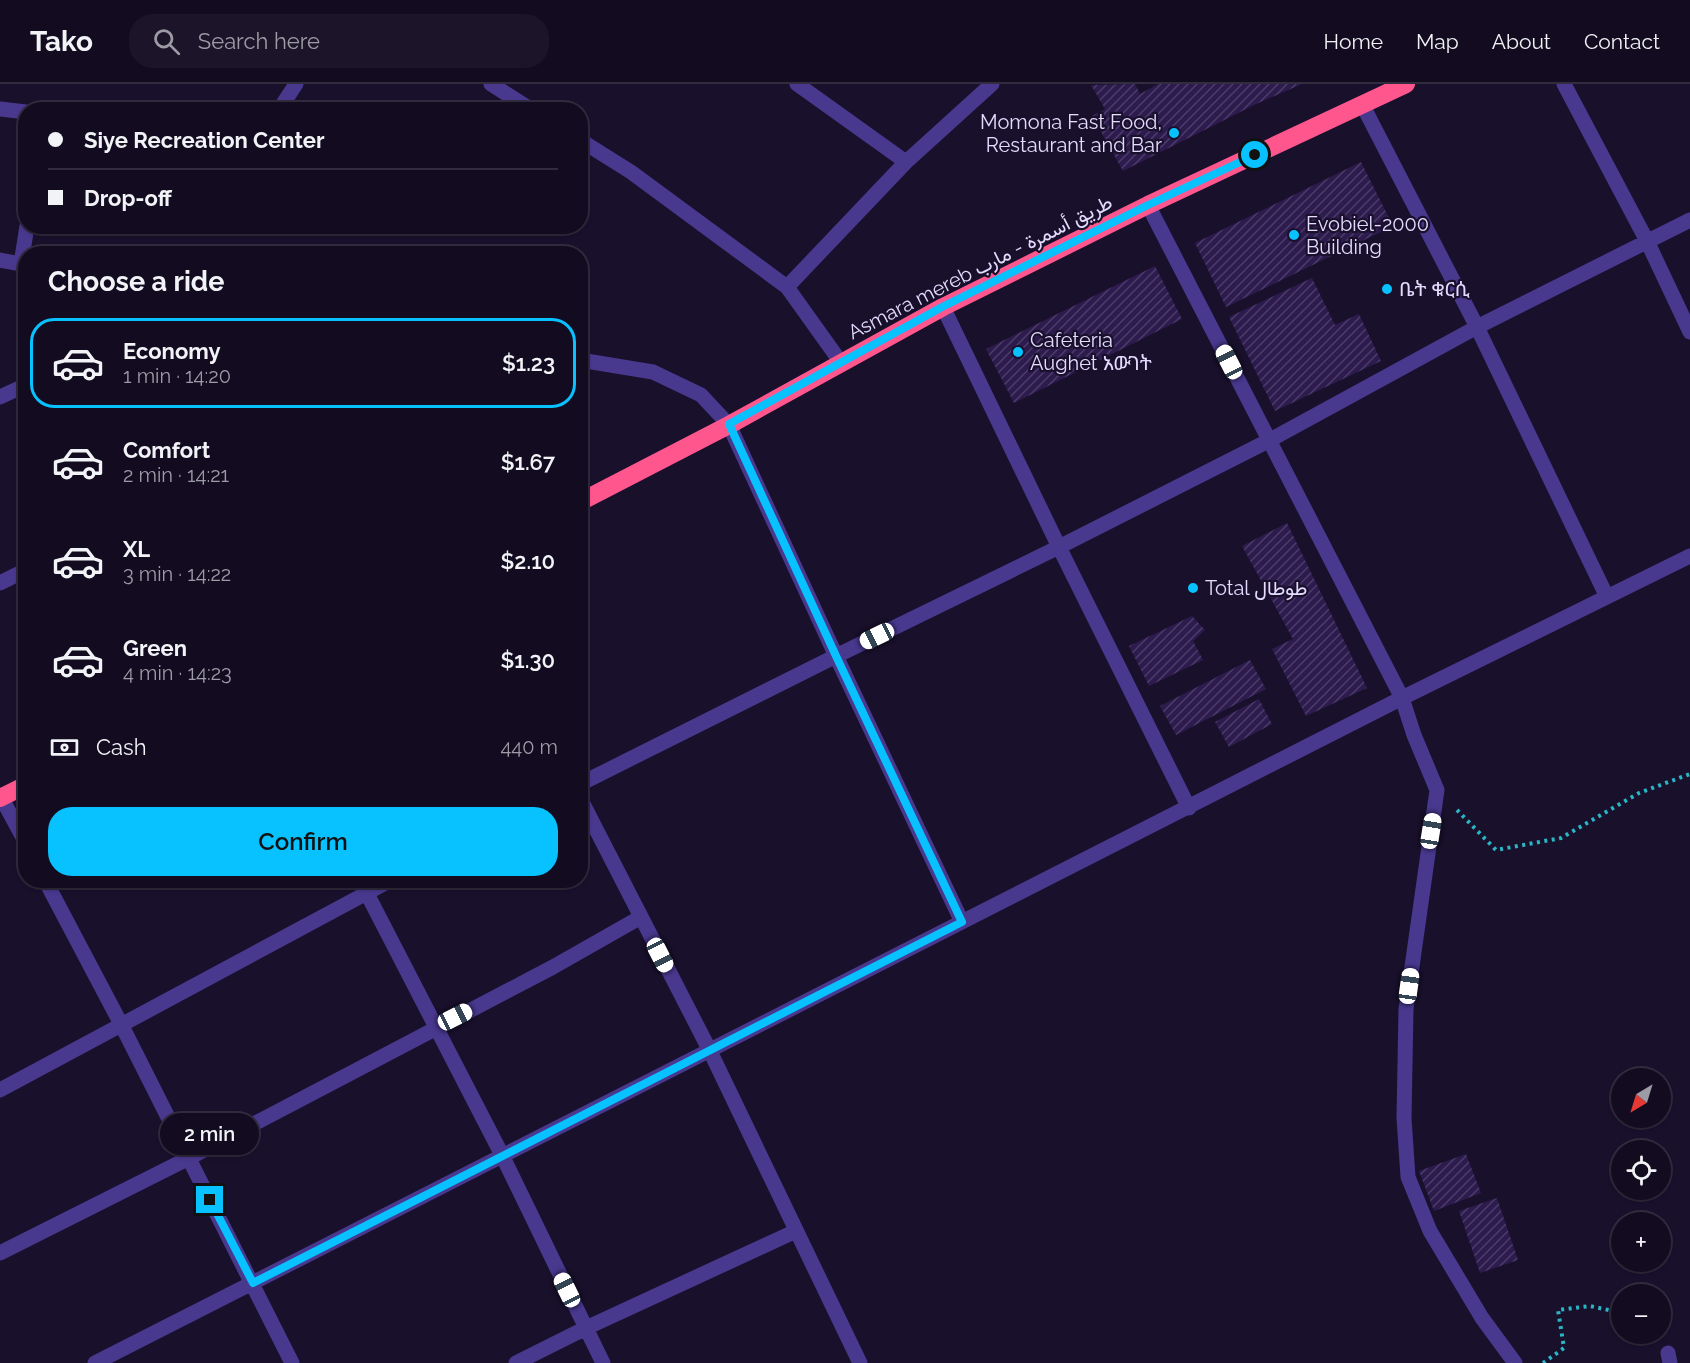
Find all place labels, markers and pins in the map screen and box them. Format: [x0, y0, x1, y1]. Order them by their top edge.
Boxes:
place label: Momona Fast Food, Restaurant and Bar [980, 110, 1162, 157]
marker: Momona Fast Food, Restaurant and Bar [1167, 126, 1181, 140]
place label: Evobiel-2000 Building [1306, 212, 1429, 259]
marker: Evobiel-2000 Building [1287, 228, 1301, 242]
place label: ቤት ቁርሲ [1399, 277, 1470, 301]
marker: ቤት ቁርሲ [1380, 282, 1394, 296]
place label: Cafeteria Aughet አውገት [1030, 328, 1152, 375]
marker: Cafeteria Aughet አውገት [1011, 345, 1025, 359]
place label: Total طوطال [1205, 576, 1307, 601]
marker: Total طوطال [1186, 581, 1200, 595]

